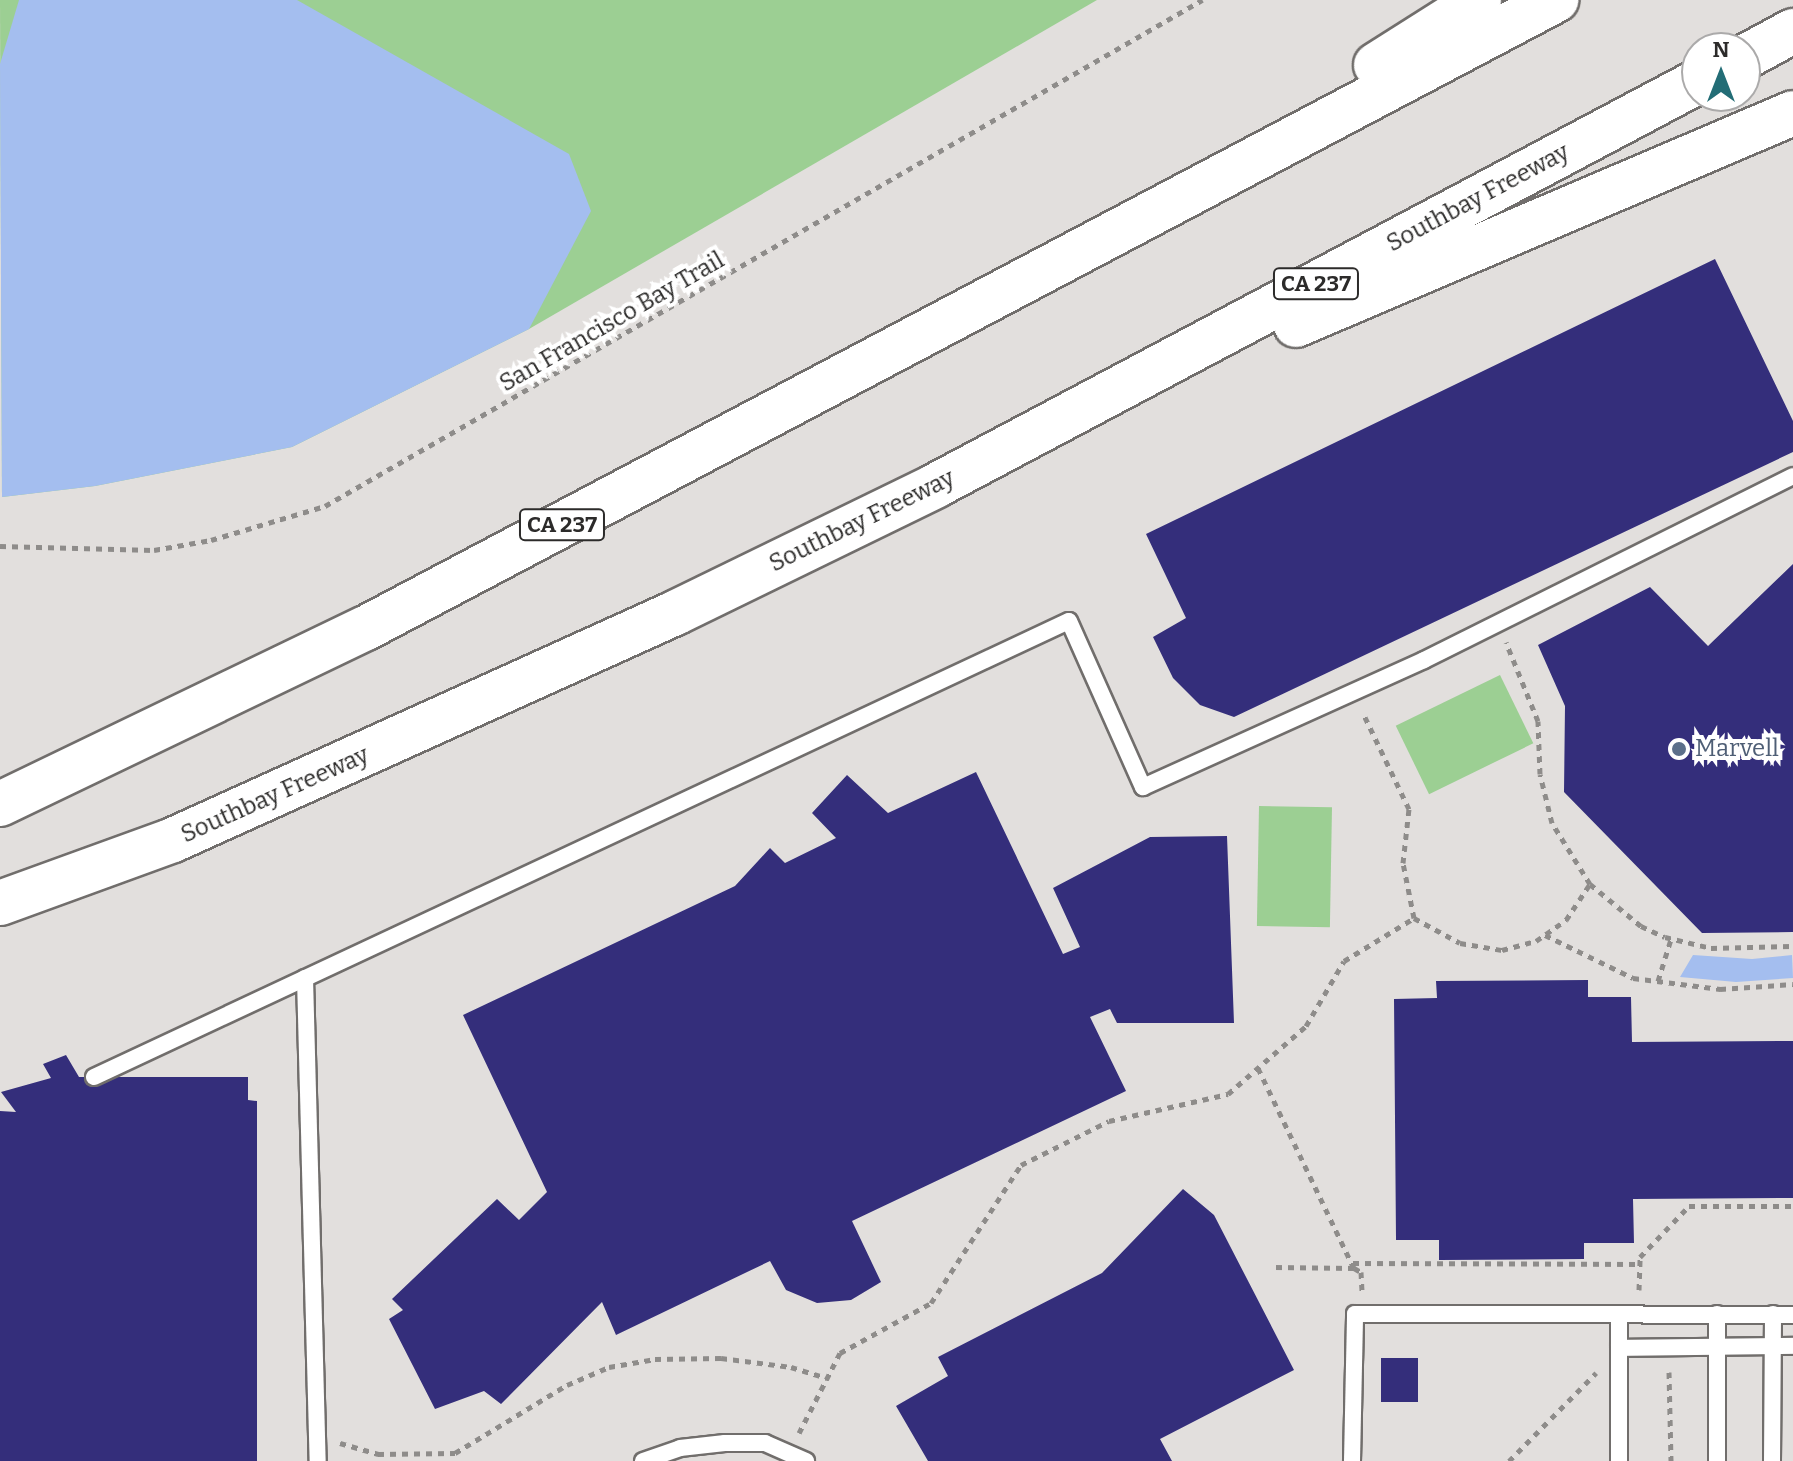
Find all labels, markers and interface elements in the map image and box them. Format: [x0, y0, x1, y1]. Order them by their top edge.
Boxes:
north arrow [1681, 32, 1761, 112]
text: N [1713, 36, 1729, 63]
street label: Southbay Freeway [1382, 138, 1574, 258]
street label: San Francisco Bay Trail [495, 246, 729, 398]
road number: CA 237 [1272, 266, 1360, 302]
street label: Southbay Freeway [765, 464, 959, 578]
road number: CA 237 [518, 507, 606, 543]
place label: Marvell [1695, 735, 1779, 763]
marker: Marvell [1670, 740, 1688, 758]
street label: Southbay Freeway [177, 741, 373, 849]

